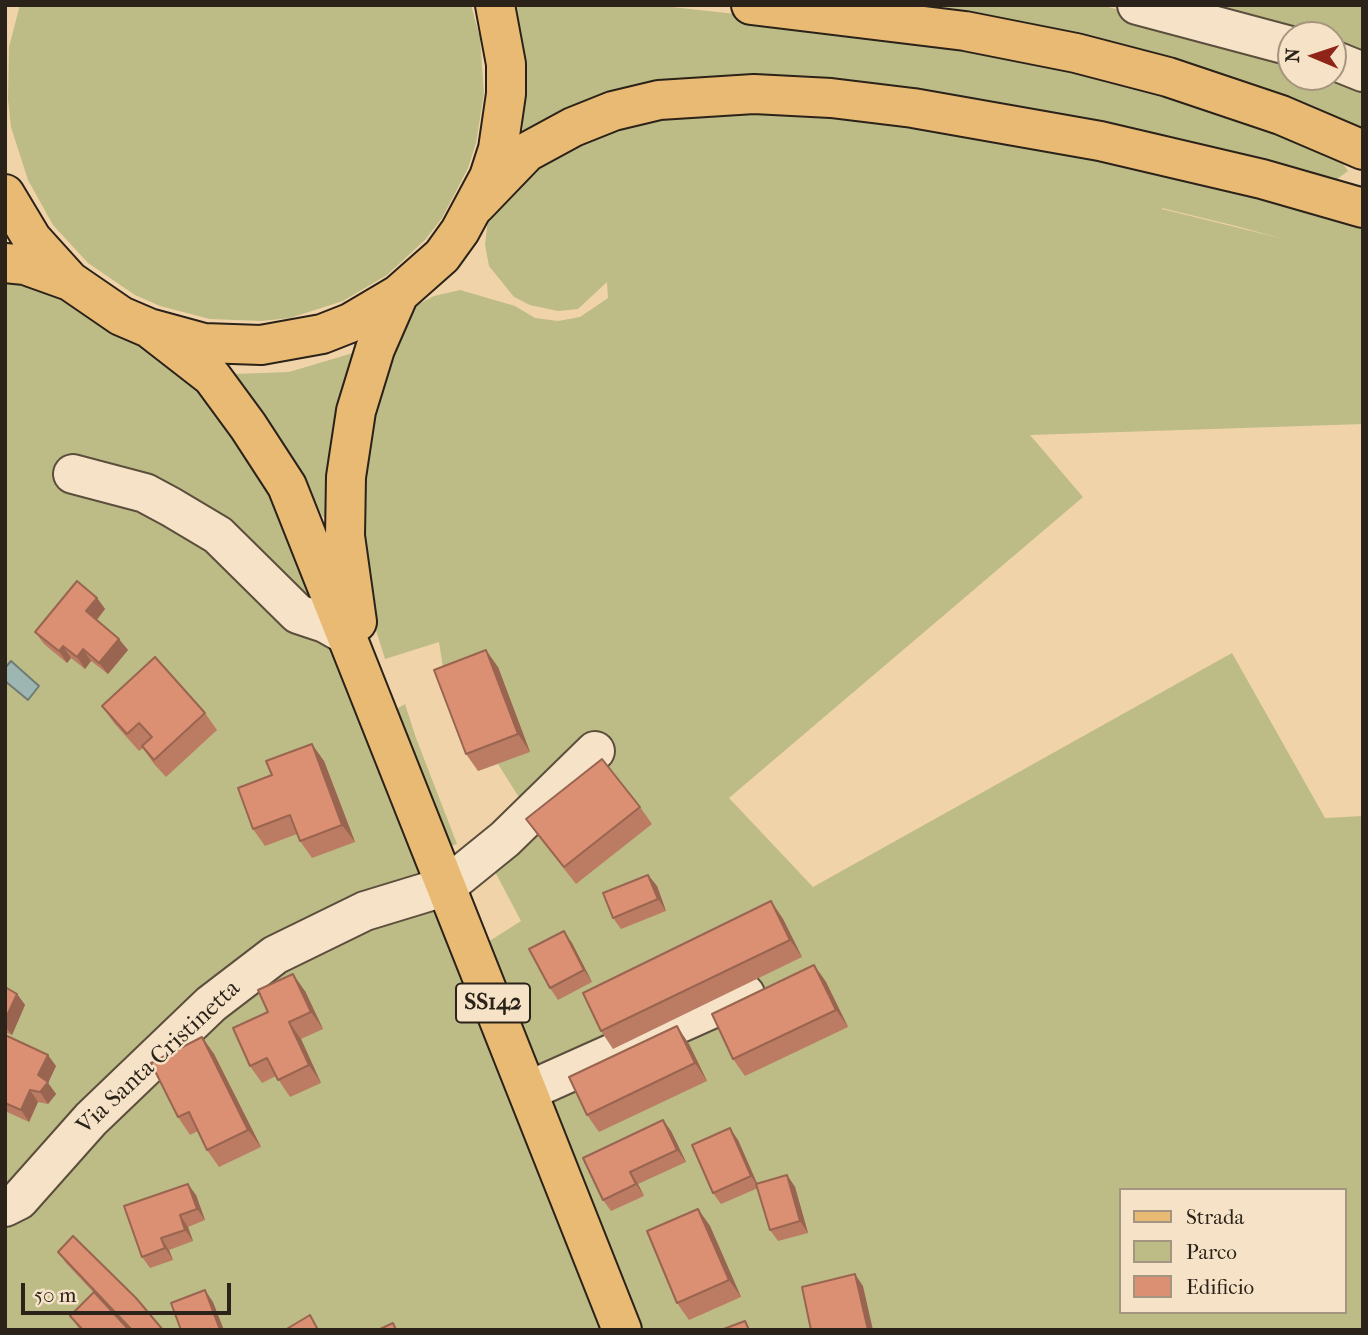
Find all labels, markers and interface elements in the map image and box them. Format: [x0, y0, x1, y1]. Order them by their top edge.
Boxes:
north arrow [1277, 21, 1347, 91]
text: N [1282, 48, 1304, 63]
street label: Via Santa Cristinetta [71, 975, 247, 1141]
road number: SS142 [456, 984, 530, 1022]
legend [1120, 1188, 1347, 1314]
text: Strada [1186, 1205, 1244, 1229]
text: Parco [1186, 1240, 1237, 1264]
scale bar [24, 1268, 234, 1312]
text: Edificio [1186, 1275, 1254, 1299]
text: 50 m [34, 1283, 77, 1307]

